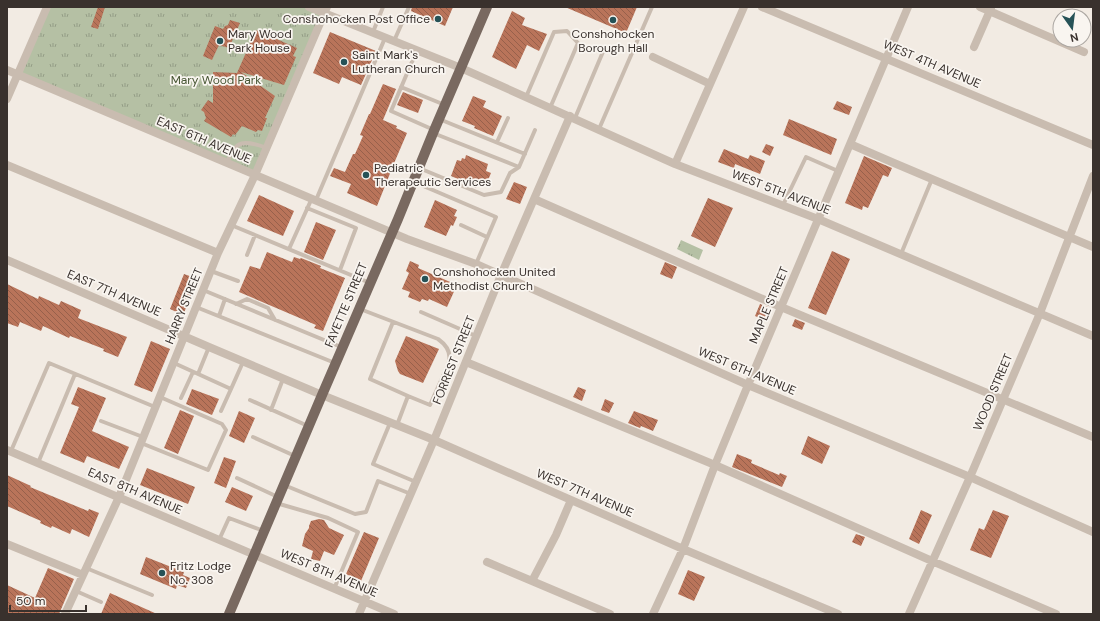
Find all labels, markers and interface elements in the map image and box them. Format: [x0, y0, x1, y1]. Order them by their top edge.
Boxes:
north arrow [1052, 8, 1092, 48]
place label: Conshohocken Post Office [283, 11, 430, 27]
marker: Conshohocken Post Office [433, 14, 443, 24]
marker: Conshohocken Borough Hall [608, 15, 618, 25]
place label: Mary Wood Park House [228, 26, 292, 56]
place label: Conshohocken Borough Hall [572, 26, 655, 56]
text: N [1069, 30, 1080, 45]
marker: Mary Wood Park House [215, 36, 225, 46]
street label: WEST 4TH AVENUE [881, 36, 983, 92]
place label: Saint Mark's Lutheran Church [352, 47, 445, 77]
marker: Saint Mark's Lutheran Church [339, 57, 349, 67]
park label: Mary Wood Park [171, 72, 261, 88]
street label: EAST 6TH AVENUE [154, 113, 254, 167]
place label: Pediatric Therapeutic Services [374, 160, 491, 190]
street label: WEST 5TH AVENUE [729, 166, 833, 218]
marker: Pediatric Therapeutic Services [361, 170, 371, 180]
street label: FAYETTE STREET [321, 260, 371, 350]
place label: Conshohocken United Methodist Church [433, 264, 556, 294]
street label: MAPLE STREET [746, 264, 793, 346]
street label: HARRY STREET [161, 265, 207, 347]
street label: EAST 7TH AVENUE [65, 266, 164, 320]
marker: Conshohocken United Methodist Church [420, 274, 430, 284]
street label: FORREST STREET [429, 313, 479, 407]
street label: WEST 6TH AVENUE [696, 343, 799, 399]
street label: WOOD STREET [970, 351, 1017, 433]
street label: EAST 8TH AVENUE [85, 464, 185, 518]
street label: WEST 7TH AVENUE [534, 465, 636, 521]
street label: WEST 8TH AVENUE [278, 545, 380, 601]
place label: Fritz Lodge No. 308 [170, 558, 231, 588]
marker: Fritz Lodge No. 308 [157, 568, 167, 578]
scale bar [10, 587, 86, 613]
text: 50 m [16, 593, 45, 609]

